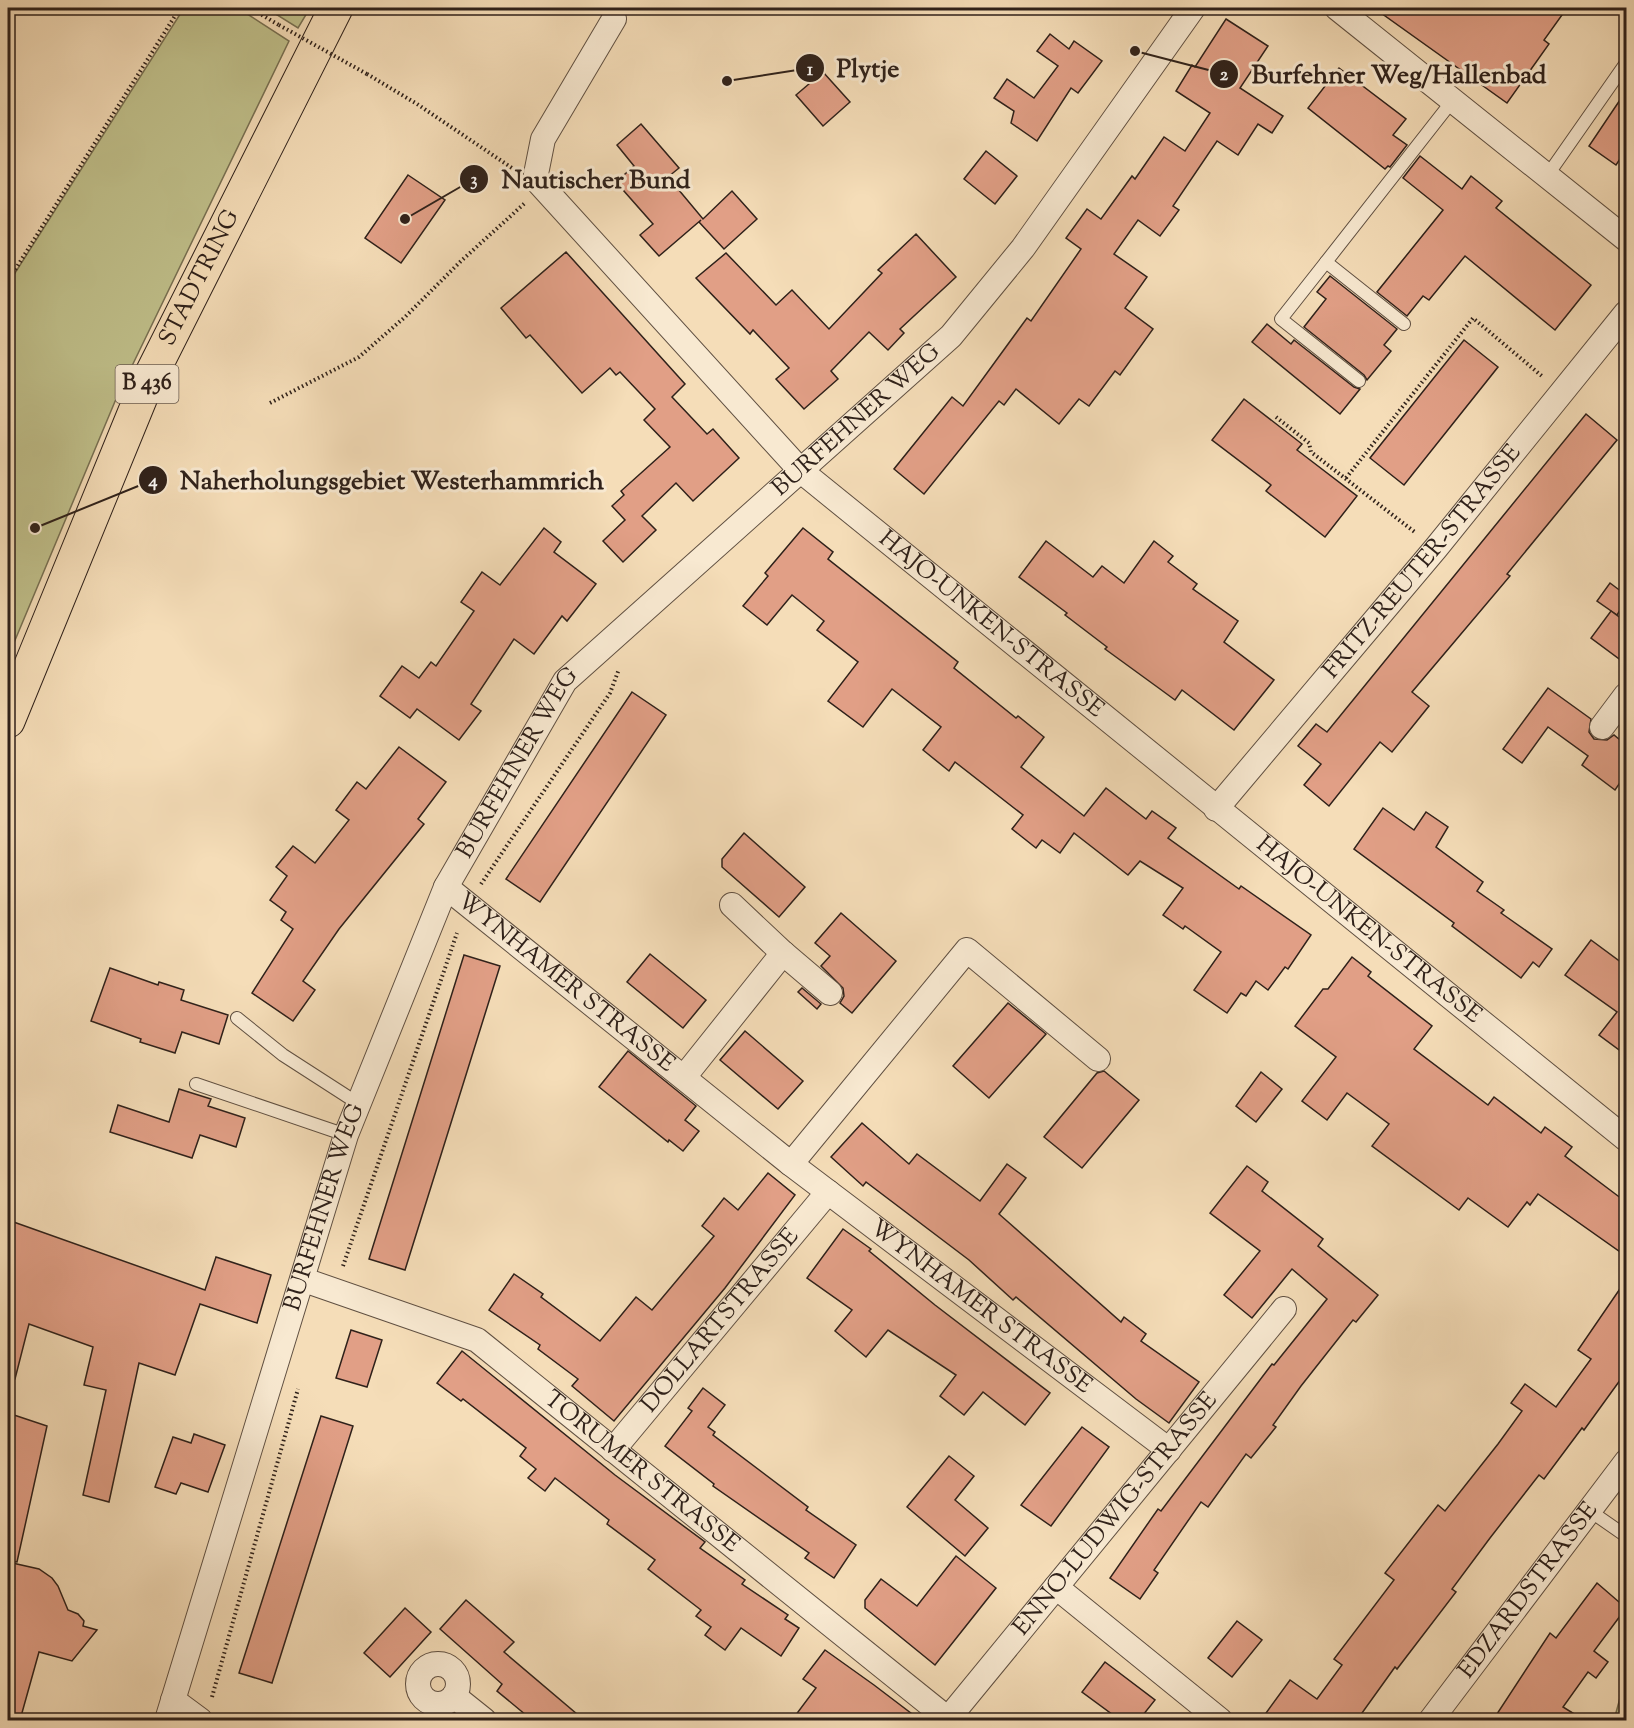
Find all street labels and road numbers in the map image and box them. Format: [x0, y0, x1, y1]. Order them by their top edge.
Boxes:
street label: STADTRING [151, 204, 248, 352]
street label: BURFEHNER WEG [765, 336, 948, 505]
road number: B 436 [116, 365, 178, 403]
street label: FRITZ-REUTER-STRASSE [1315, 437, 1530, 687]
street label: HAJO-UNKEN-STRASSE [871, 523, 1111, 727]
street label: BURFEHNER WEG [449, 660, 586, 865]
street label: HAJO-UNKEN-STRASSE [1248, 829, 1489, 1033]
street label: WYNHAMER STRASSE [449, 885, 682, 1081]
street label: BURFEHNER WEG [276, 1099, 374, 1315]
street label: WYNHAMER STRASSE [862, 1212, 1099, 1403]
street label: DOLLARTSTRASSE [634, 1221, 808, 1420]
street label: TORUMER STRASSE [536, 1383, 747, 1562]
street label: ENNO-LUDWIG-STRASSE [1005, 1385, 1226, 1644]
street label: EDZARDSTRASSE [1451, 1495, 1607, 1686]

